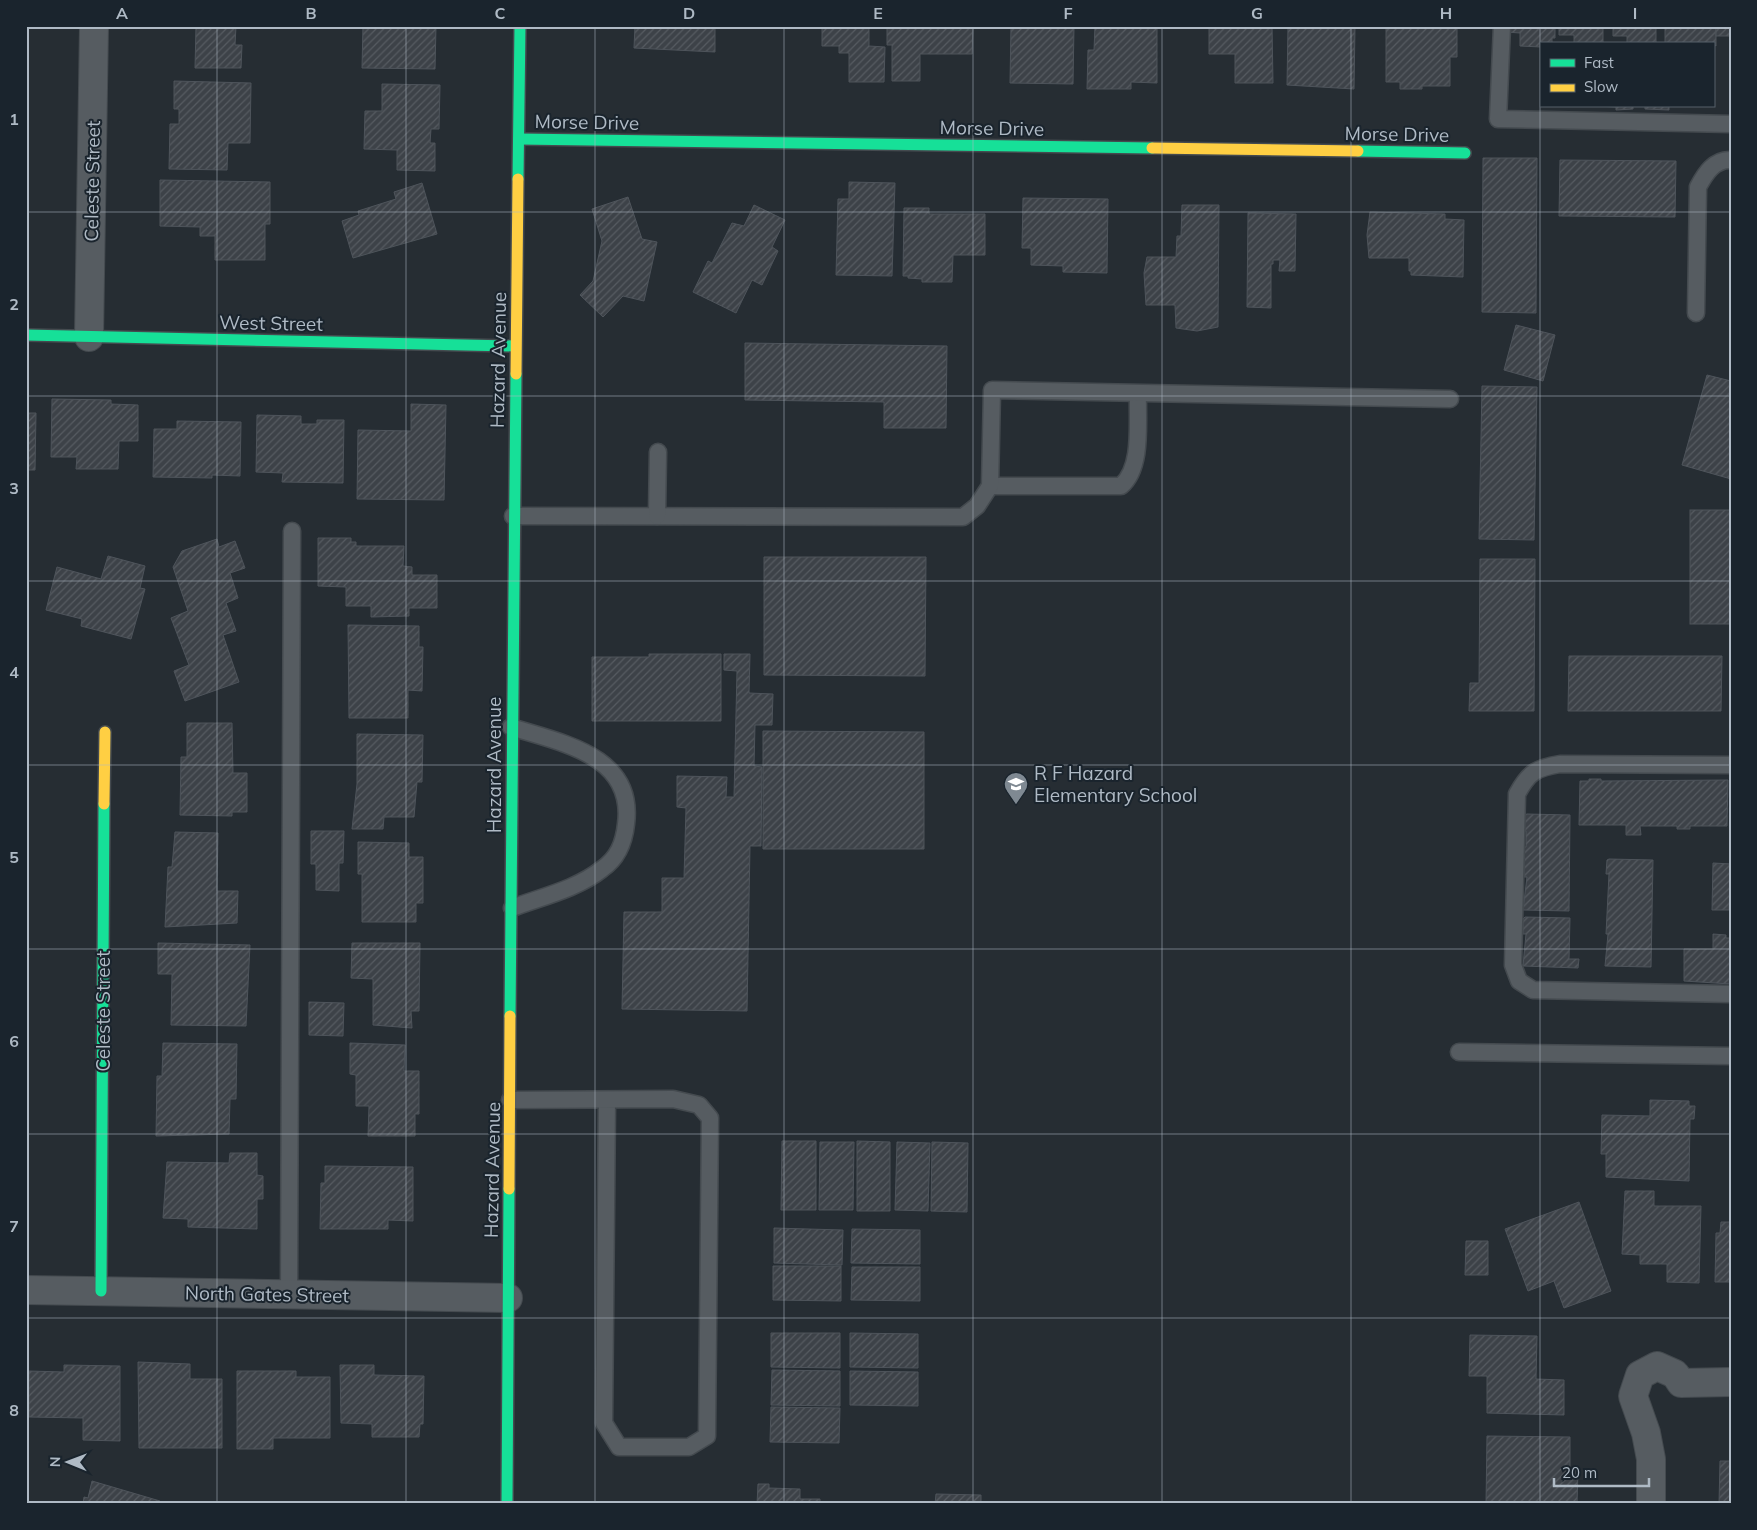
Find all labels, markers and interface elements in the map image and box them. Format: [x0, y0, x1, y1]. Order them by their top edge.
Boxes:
text: A [116, 3, 128, 23]
text: B [305, 3, 317, 23]
text: C [495, 3, 506, 23]
text: D [683, 3, 695, 23]
text: E [873, 3, 883, 23]
text: F [1063, 3, 1073, 23]
text: G [1251, 3, 1263, 23]
text: H [1440, 3, 1452, 23]
text: I [1633, 3, 1637, 23]
legend [1540, 42, 1714, 108]
text: Fast [1584, 53, 1614, 72]
text: Slow [1584, 77, 1618, 96]
text: 1 [9, 109, 19, 129]
street label: Morse Drive [535, 109, 639, 135]
street label: Morse Drive [940, 115, 1044, 141]
street label: Celeste Street [79, 120, 105, 242]
street label: Morse Drive [1345, 121, 1449, 147]
street label: Hazard Avenue [485, 292, 511, 428]
text: 2 [9, 294, 19, 314]
street label: West Street [219, 310, 323, 336]
text: 3 [9, 478, 19, 498]
text: 4 [9, 662, 19, 682]
street label: Hazard Avenue [482, 697, 506, 833]
place label: R F Hazard Elementary School [1034, 761, 1197, 807]
school or university icon: R F Hazard Elementary School [1003, 771, 1029, 805]
text: 5 [9, 847, 19, 867]
street label: Celeste Street [91, 950, 115, 1072]
text: 6 [9, 1031, 19, 1051]
street label: Hazard Avenue [479, 1102, 505, 1238]
text: 7 [9, 1216, 19, 1236]
street label: North Gates Street [185, 1281, 350, 1307]
text: 8 [9, 1400, 19, 1420]
north arrow [42, 1438, 92, 1488]
scale bar [1554, 1455, 1650, 1487]
text: N [46, 1456, 64, 1467]
text: 20 m [1562, 1463, 1597, 1482]

